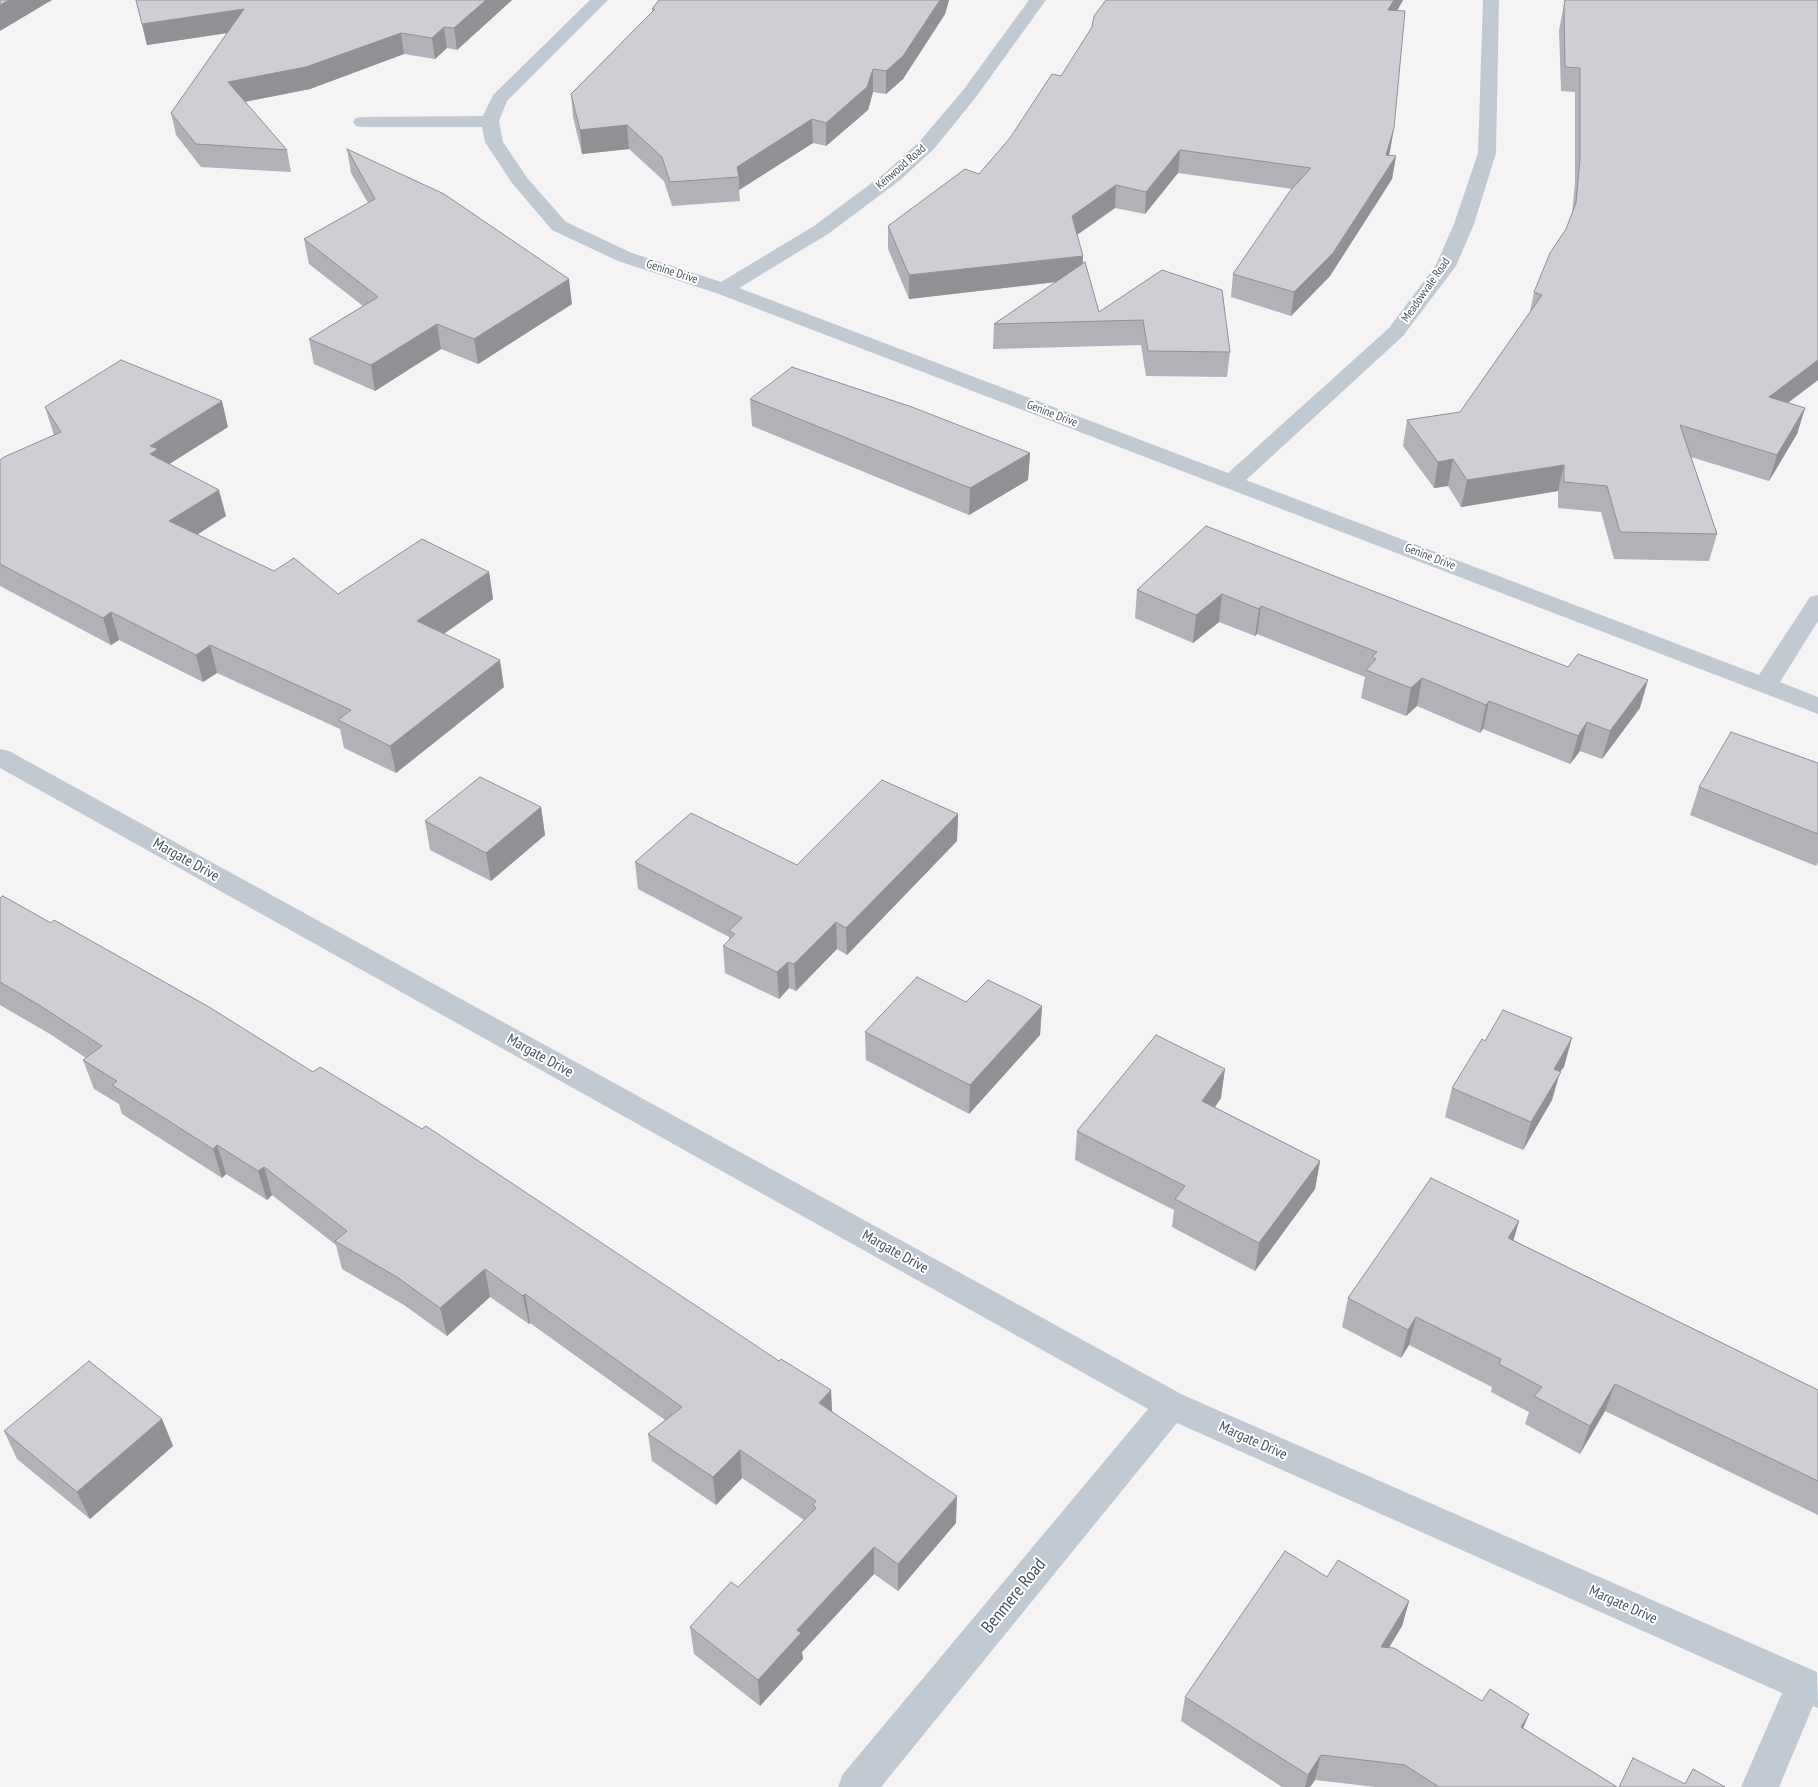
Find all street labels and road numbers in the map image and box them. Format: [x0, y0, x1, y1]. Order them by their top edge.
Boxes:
street label: Kenwood Road [873, 141, 929, 193]
street label: Meadowvale Road [1399, 255, 1453, 325]
street label: Genine Drive [644, 257, 700, 287]
street label: Genine Drive [1025, 398, 1079, 430]
street label: Genine Drive [1403, 541, 1457, 573]
street label: Margate Drive [150, 834, 222, 886]
street label: Margate Drive [504, 1030, 576, 1082]
street label: Margate Drive [859, 1226, 931, 1278]
street label: Margate Drive [1216, 1418, 1290, 1464]
street label: Benmere Road [977, 1554, 1051, 1638]
street label: Margate Drive [1586, 1582, 1660, 1628]

